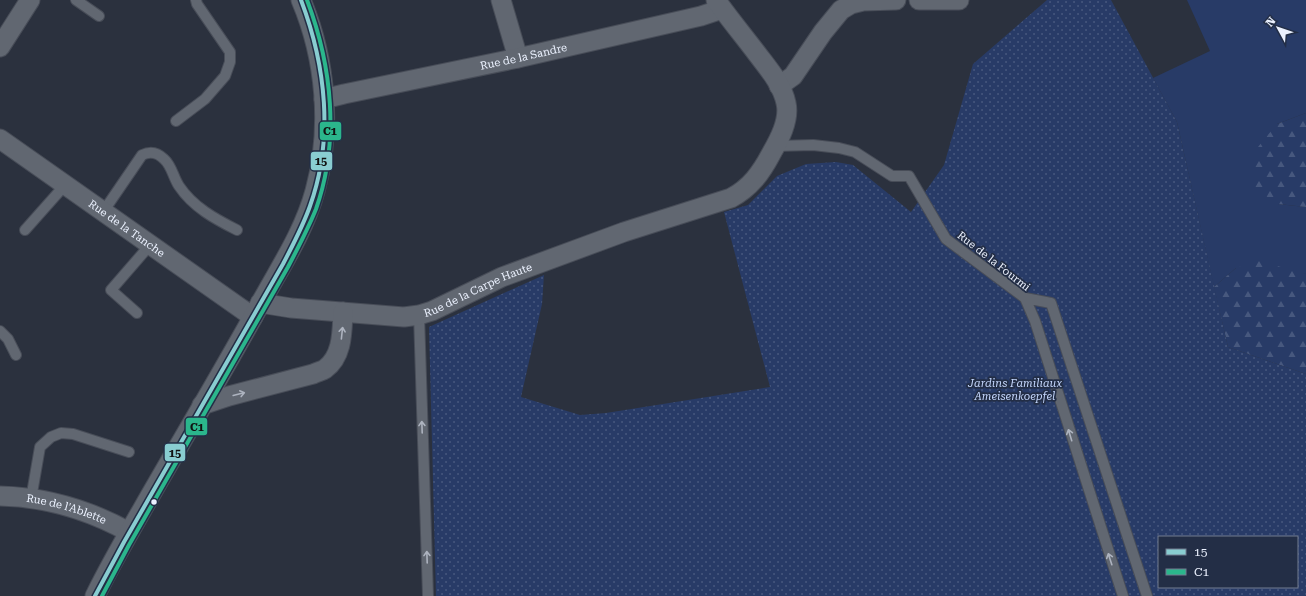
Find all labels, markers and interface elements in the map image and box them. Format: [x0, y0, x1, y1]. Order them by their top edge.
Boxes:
north arrow [1258, 8, 1298, 48]
text: N [1263, 14, 1279, 29]
street label: Rue de la Sandre [479, 41, 568, 73]
line badge: C1 [319, 121, 342, 141]
text: C1 [323, 125, 337, 138]
line badge: 15 [310, 151, 333, 171]
text: 15 [315, 155, 327, 168]
street label: Rue de la Tanche [86, 197, 167, 260]
street label: Rue de la Fourmi [955, 229, 1033, 294]
street label: Rue de la Carpe Haute [422, 260, 534, 320]
one-way arrow [338, 327, 345, 340]
park label: Jardins Familiaux Ameisenkoepfel [967, 377, 1062, 403]
one-way arrow [233, 390, 246, 397]
line badge: C1 [185, 417, 208, 436]
text: C1 [190, 421, 204, 434]
one-way arrow [419, 421, 426, 434]
one-way arrow [1066, 429, 1073, 442]
line badge: 15 [164, 443, 186, 462]
text: 15 [169, 447, 181, 460]
street label: Rue de l'Ablette [26, 492, 108, 527]
unlabelled marker [149, 497, 159, 507]
legend [1158, 536, 1298, 588]
text: 15 [1194, 545, 1208, 559]
one-way arrow [423, 551, 430, 564]
one-way arrow [1106, 553, 1114, 565]
text: C1 [1194, 565, 1210, 579]

